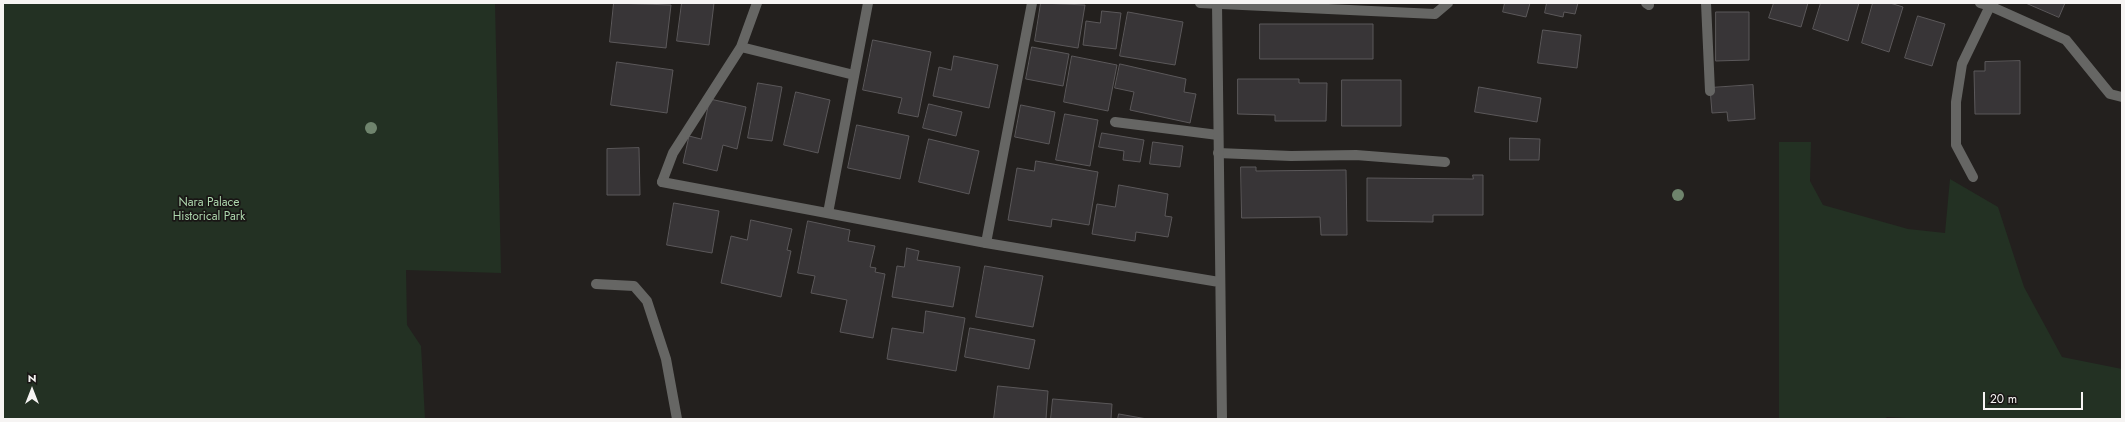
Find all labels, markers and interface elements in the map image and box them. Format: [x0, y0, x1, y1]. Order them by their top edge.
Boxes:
park label: Nara Palace Historical Park [173, 196, 245, 224]
north arrow [12, 370, 52, 410]
text: N [28, 370, 36, 386]
scale bar [1985, 384, 2085, 410]
text: 20 m [1990, 390, 2017, 408]

